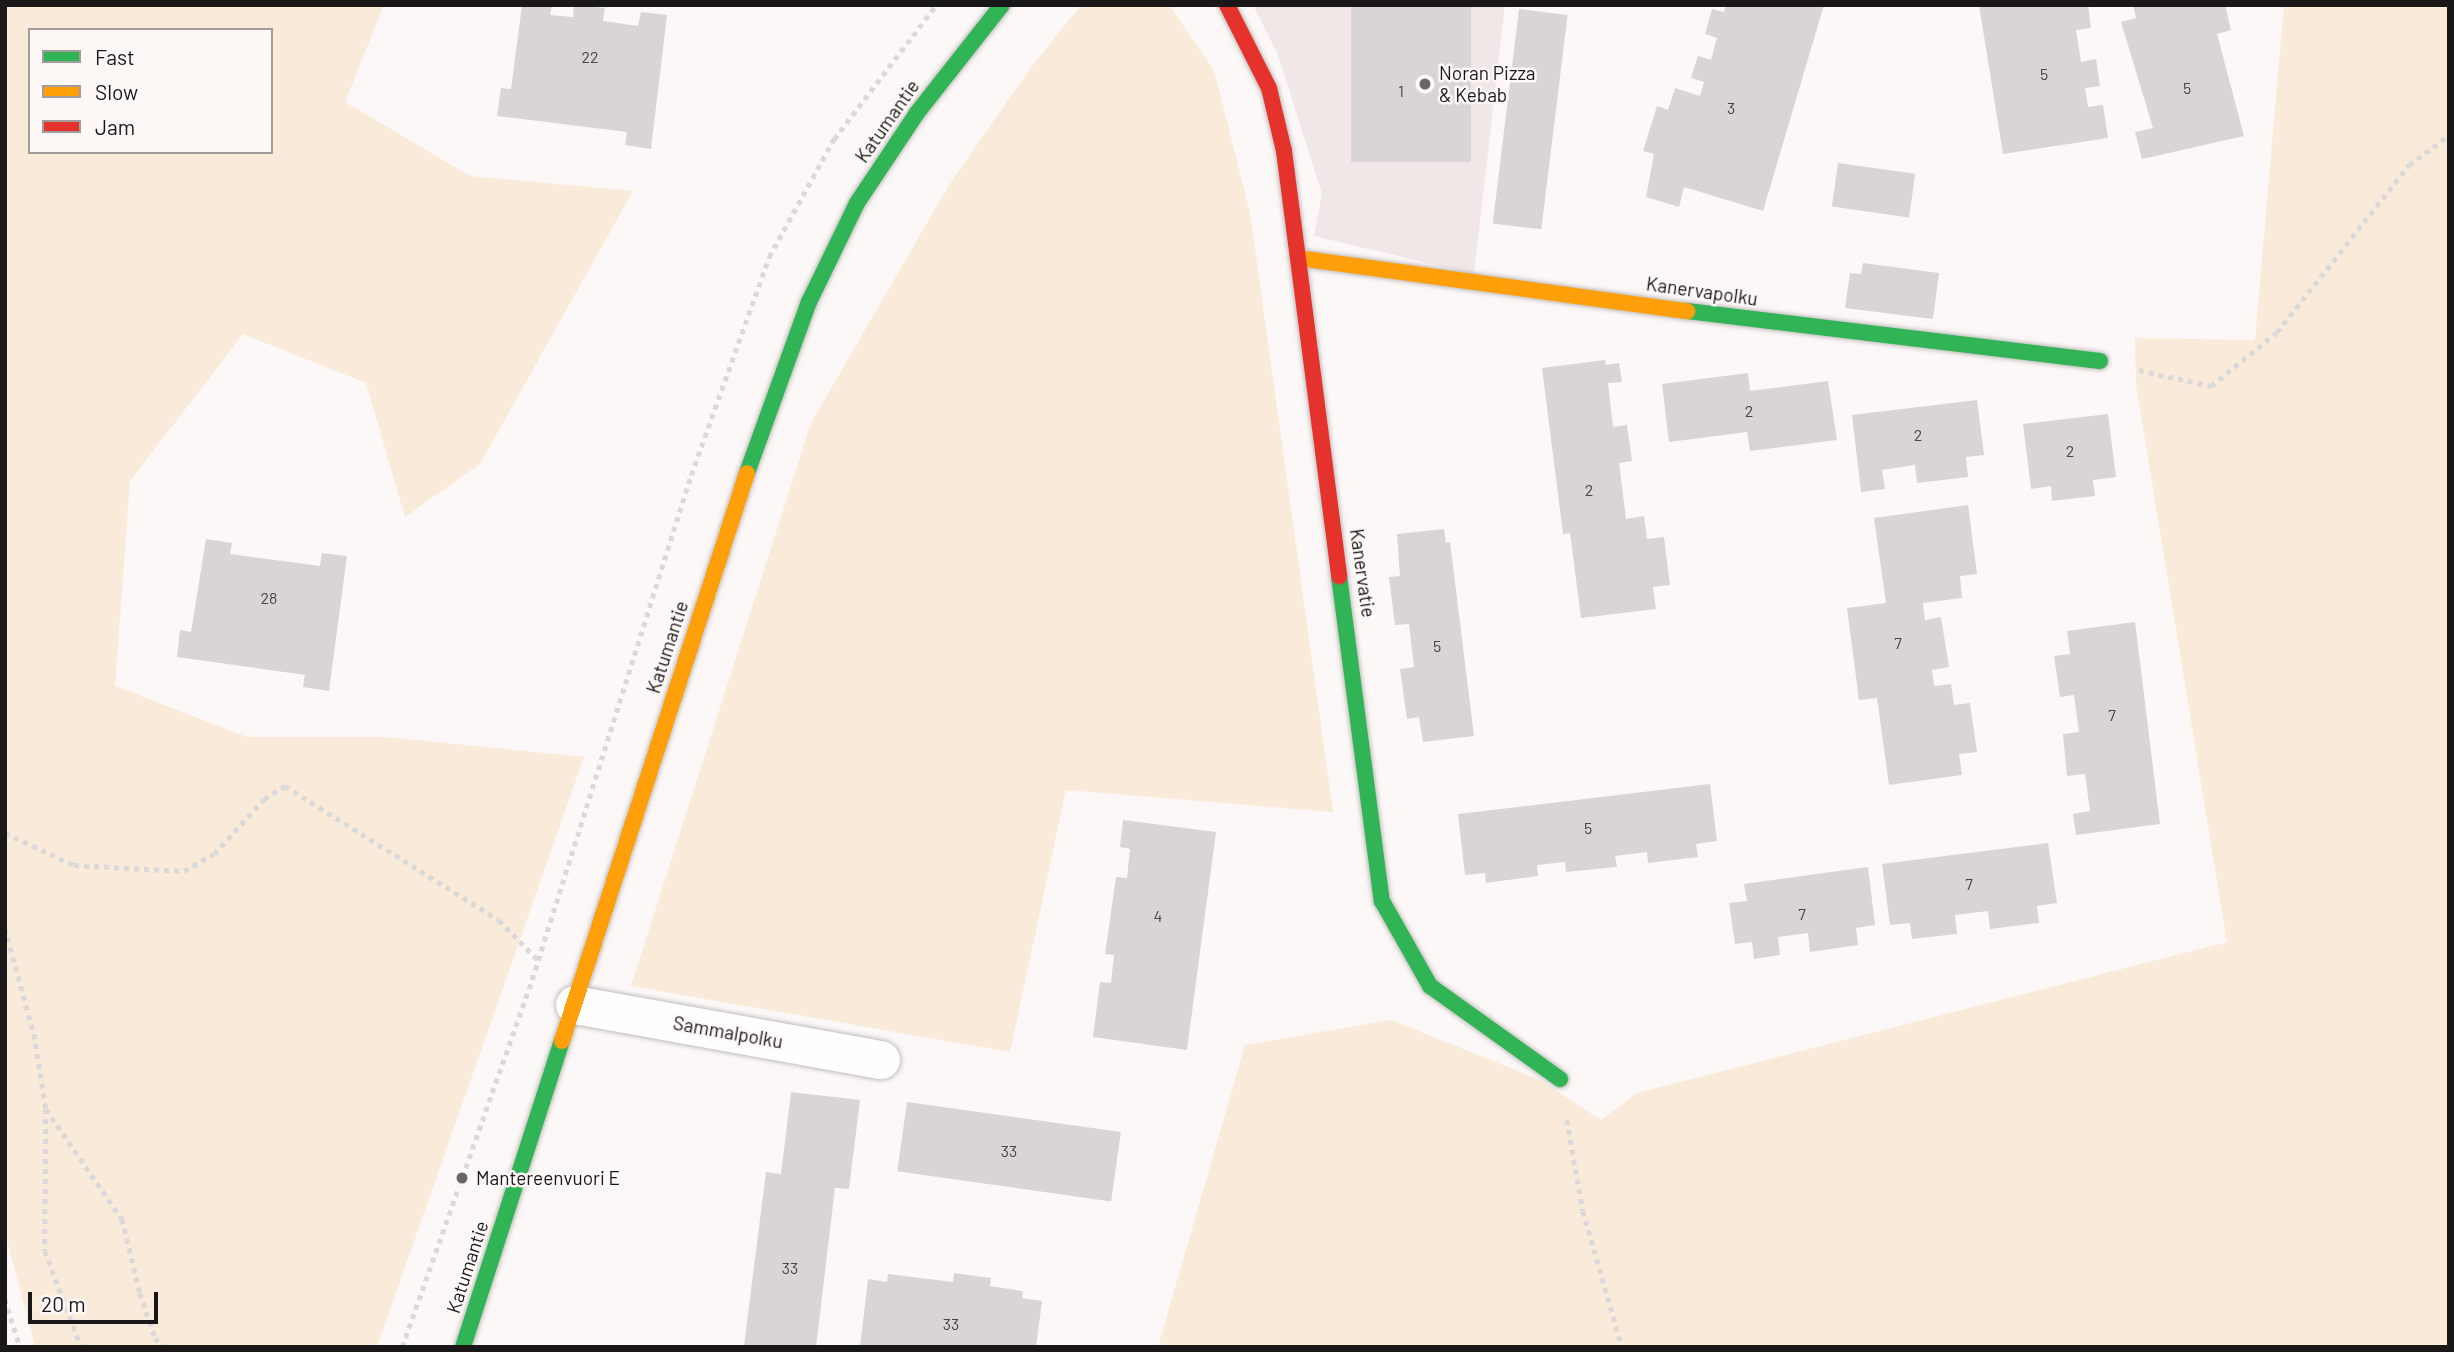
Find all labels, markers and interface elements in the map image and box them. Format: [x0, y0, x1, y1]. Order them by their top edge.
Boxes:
legend [28, 28, 273, 154]
text: Fast [95, 44, 135, 69]
house number: 22 [581, 47, 599, 67]
place label: Noran Pizza & Kebab [1439, 62, 1536, 106]
house number: 5 [2040, 64, 2048, 84]
street label: Katumantie [850, 75, 924, 167]
marker: Noran Pizza & Kebab [1417, 76, 1433, 92]
house number: 5 [2183, 78, 2191, 98]
text: Slow [95, 79, 138, 104]
house number: 1 [1398, 81, 1404, 101]
house number: 3 [1727, 98, 1735, 118]
text: Jam [95, 114, 135, 139]
street label: Kanervapolku [1645, 272, 1759, 310]
house number: 2 [1745, 401, 1753, 421]
house number: 2 [1914, 425, 1922, 445]
house number: 2 [2066, 441, 2074, 461]
house number: 2 [1585, 480, 1593, 500]
street label: Kanervatie [1345, 527, 1381, 619]
house number: 28 [261, 588, 277, 608]
street label: Katumantie [641, 598, 693, 696]
house number: 7 [1894, 633, 1902, 653]
house number: 5 [1433, 636, 1441, 656]
house number: 7 [2108, 705, 2116, 725]
house number: 5 [1584, 818, 1592, 838]
house number: 7 [1965, 874, 1973, 894]
house number: 7 [1798, 904, 1806, 924]
house number: 4 [1154, 906, 1162, 926]
street label: Sammalpolku [671, 1011, 785, 1053]
house number: 33 [1001, 1141, 1017, 1161]
place label: Mantereenvuori E [476, 1167, 620, 1189]
marker: Mantereenvuori E [454, 1170, 470, 1186]
street label: Katumantie [441, 1218, 493, 1316]
house number: 33 [782, 1258, 798, 1278]
scale bar [32, 1278, 161, 1322]
text: 20 m [41, 1291, 86, 1316]
house number: 33 [943, 1314, 959, 1334]

